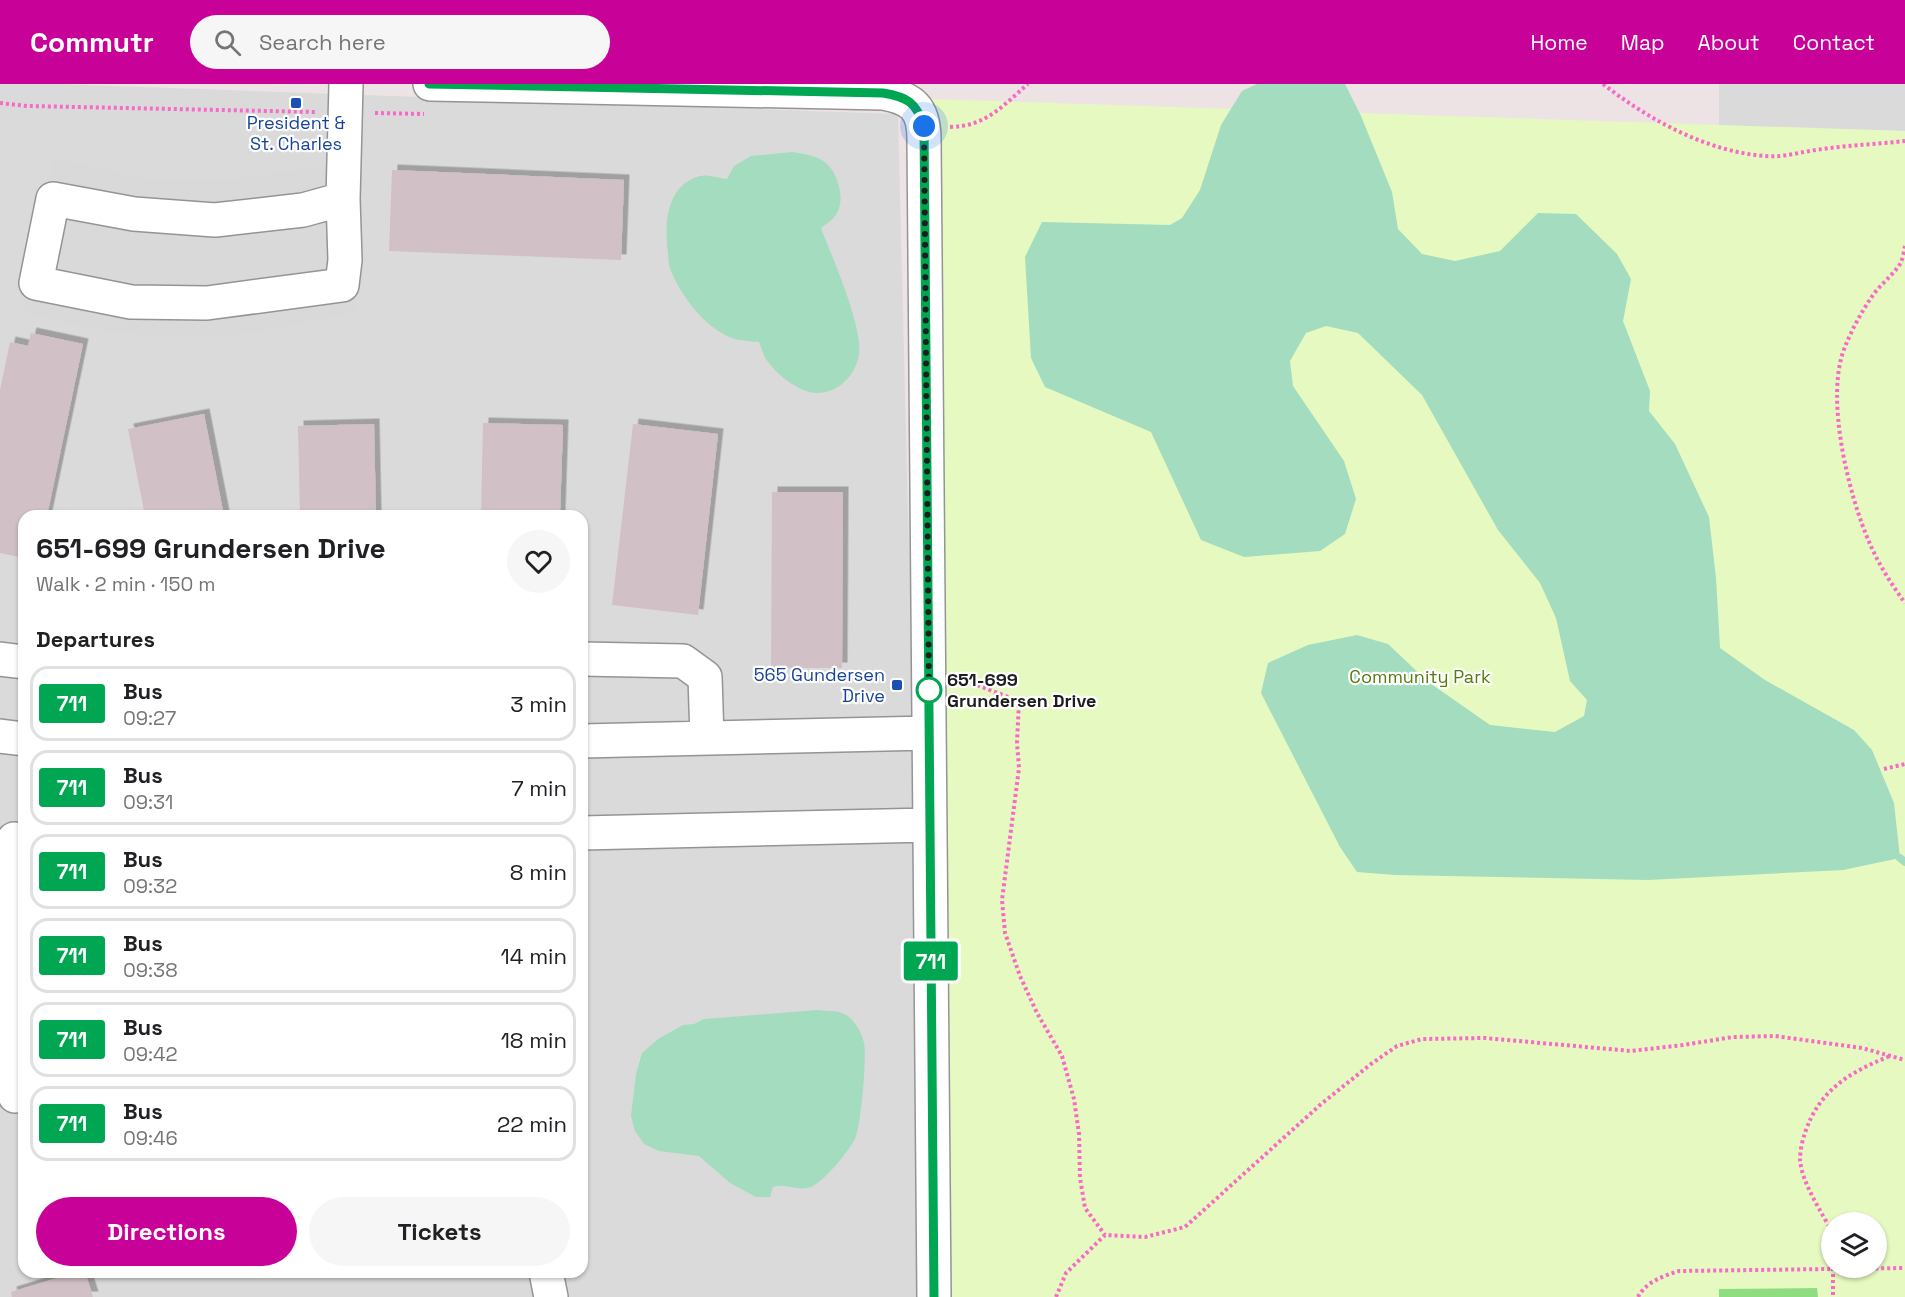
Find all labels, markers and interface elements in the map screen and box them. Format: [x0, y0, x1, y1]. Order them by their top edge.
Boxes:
search box [190, 15, 610, 69]
text: Commutr [30, 24, 154, 60]
icon: search [211, 26, 244, 59]
text: Search here [259, 28, 386, 56]
text: Home [1530, 29, 1588, 56]
text: Map [1621, 29, 1665, 56]
text: About [1698, 29, 1760, 56]
text: Contact [1793, 29, 1875, 56]
marker: President & St. Charles [289, 96, 303, 110]
place label: President & St. Charles [247, 111, 345, 155]
your location [909, 111, 939, 141]
text: 651-699 Grundersen Drive [36, 530, 386, 566]
button: heart [507, 530, 570, 593]
text: Walk · 2 min · 150 m [36, 571, 216, 597]
text: Departures [36, 625, 155, 653]
place label: 565 Gundersen Drive [754, 663, 885, 707]
park label: Community Park [1349, 665, 1491, 688]
place label: 651-699 Grundersen Drive [947, 668, 1096, 712]
text: Bus [123, 677, 163, 705]
marker: 651-699 Grundersen Drive [916, 677, 942, 703]
marker: 565 Gundersen Drive [890, 678, 904, 692]
text: 711 [57, 690, 87, 717]
text: 3 min [510, 690, 567, 718]
text: 09:27 [123, 705, 176, 731]
text: Bus [123, 761, 163, 789]
text: 711 [57, 774, 87, 801]
text: 7 min [511, 774, 567, 802]
text: 09:31 [123, 789, 173, 815]
text: Bus [123, 845, 163, 873]
text: 711 [57, 858, 87, 885]
text: 8 min [510, 858, 567, 886]
text: 09:32 [123, 873, 177, 899]
text: Bus [123, 929, 163, 957]
text: 711 [57, 942, 87, 969]
text: 14 min [501, 942, 567, 970]
line badge: 711 [896, 942, 966, 980]
text: 711 [916, 948, 946, 975]
text: 09:38 [123, 957, 178, 983]
text: Bus [123, 1013, 163, 1041]
text: 711 [57, 1026, 87, 1053]
text: 18 min [501, 1026, 567, 1054]
text: 09:42 [123, 1041, 178, 1067]
text: Bus [123, 1097, 163, 1125]
text: 711 [57, 1110, 87, 1137]
text: 22 min [497, 1110, 567, 1138]
text: 09:46 [123, 1125, 178, 1151]
button: Directions [36, 1197, 297, 1266]
button: Tickets [309, 1197, 570, 1266]
map controls [1821, 1212, 1887, 1278]
button: layers [1821, 1212, 1887, 1278]

